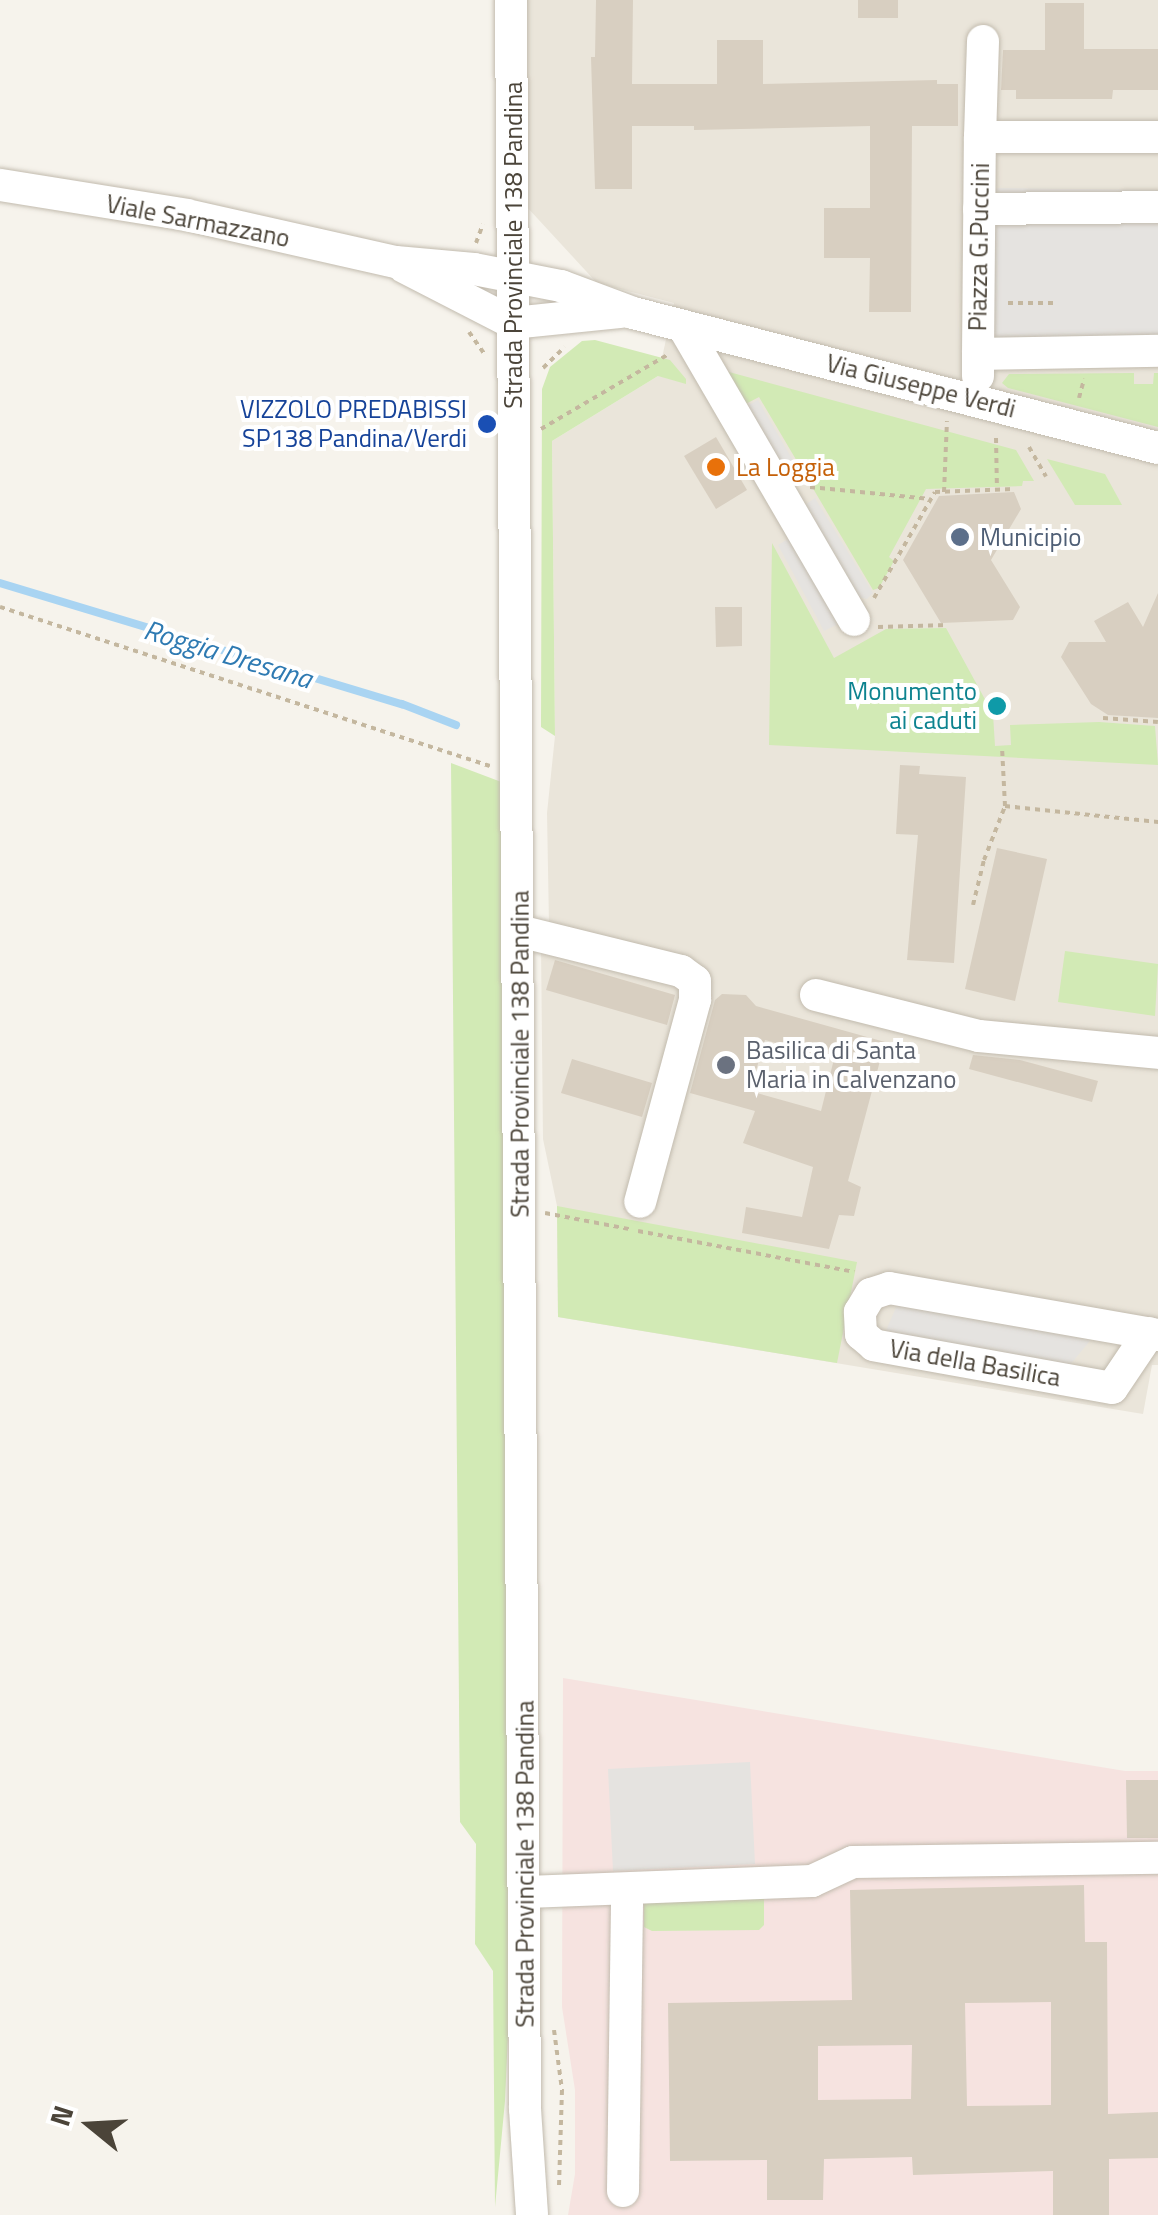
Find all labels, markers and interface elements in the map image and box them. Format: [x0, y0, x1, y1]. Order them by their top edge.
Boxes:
street label: Strada Provinciale 138 Pandina [498, 81, 528, 409]
street label: Piazza G.Puccini [963, 162, 995, 332]
street label: Viale Sarmazzano [104, 188, 292, 254]
street label: Via Giuseppe Verdi [823, 348, 1019, 424]
place label: VIZZOLO PREDABISSI SP138 Pandina/Verdi [240, 395, 467, 454]
marker: VIZZOLO PREDABISSI SP138 Pandina/Verdi [476, 413, 498, 435]
place label: La Loggia [736, 452, 835, 482]
marker: La Loggia [705, 456, 727, 478]
place label: Municipio [980, 522, 1081, 552]
marker: Municipio [949, 526, 971, 548]
water label: Roggia Dresana [140, 612, 316, 696]
place label: Monumento ai caduti [847, 677, 977, 736]
marker: Monumento ai caduti [986, 695, 1008, 717]
street label: Strada Provinciale 138 Pandina [505, 890, 535, 1218]
place label: Basilica di Santa Maria in Calvenzano [746, 1036, 956, 1095]
marker: Basilica di Santa Maria in Calvenzano [715, 1054, 737, 1076]
street label: Via della Basilica [887, 1333, 1063, 1393]
street label: Strada Provinciale 138 Pandina [510, 1700, 540, 2028]
north arrow [40, 2075, 140, 2175]
text: N [38, 2100, 84, 2131]

